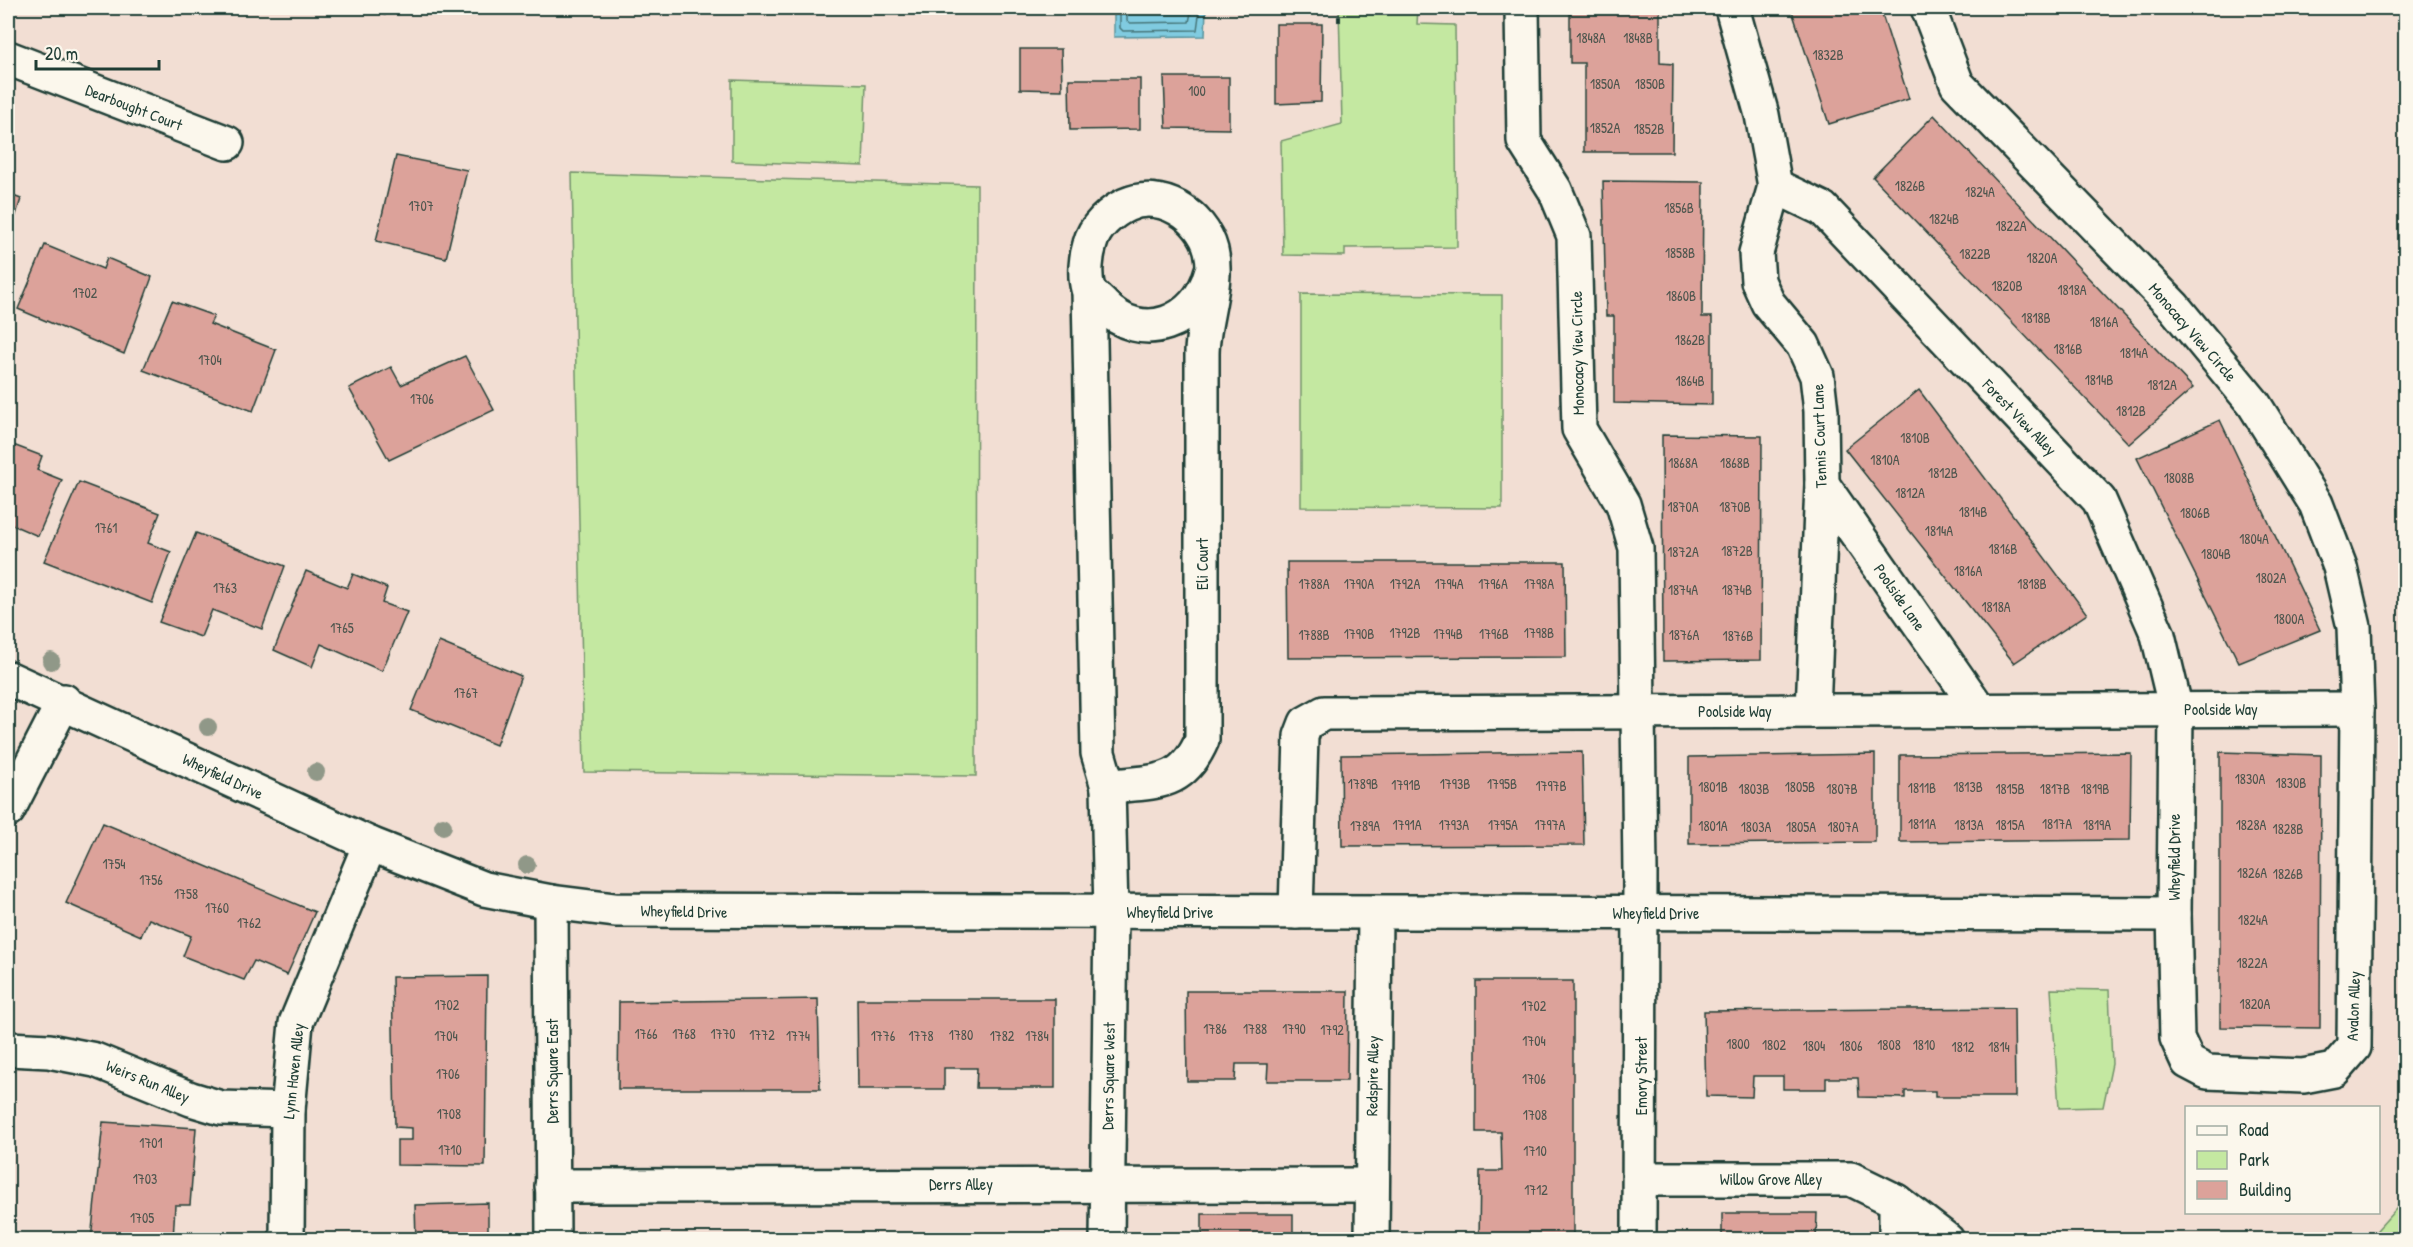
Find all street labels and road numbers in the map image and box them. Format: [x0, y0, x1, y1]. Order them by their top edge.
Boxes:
street label: Dearbought Court [82, 78, 186, 136]
street label: Monocacy View Circle [2144, 278, 2242, 387]
street label: Monocacy View Circle [1565, 290, 1589, 415]
street label: Forest View Alley [1977, 373, 2062, 460]
street label: Tennis Court Lane [1806, 383, 1832, 489]
street label: Eli Court [1191, 538, 1213, 590]
street label: Poolside Lane [1869, 559, 1931, 635]
street label: Poolside Way [2184, 698, 2258, 720]
street label: Poolside Way [1698, 700, 1772, 722]
street label: Wheyfield Drive [179, 748, 268, 805]
street label: Wheyfield Drive [2163, 813, 2185, 900]
street label: Wheyfield Drive [640, 899, 728, 923]
street label: Wheyfield Drive [1127, 901, 1214, 923]
street label: Wheyfield Drive [1613, 902, 1700, 924]
street label: Avalon Alley [2341, 970, 2365, 1041]
street label: Derrs Square East [541, 1018, 563, 1123]
street label: Lynn Haven Alley [277, 1022, 309, 1120]
street label: Derrs Square West [1096, 1022, 1120, 1130]
street label: Redspire Alley [1360, 1035, 1384, 1116]
street label: Emory Street [1630, 1036, 1652, 1115]
street label: Weirs Run Alley [103, 1054, 193, 1108]
street label: Willow Grove Alley [1720, 1168, 1822, 1190]
street label: Derrs Alley [929, 1173, 993, 1195]

